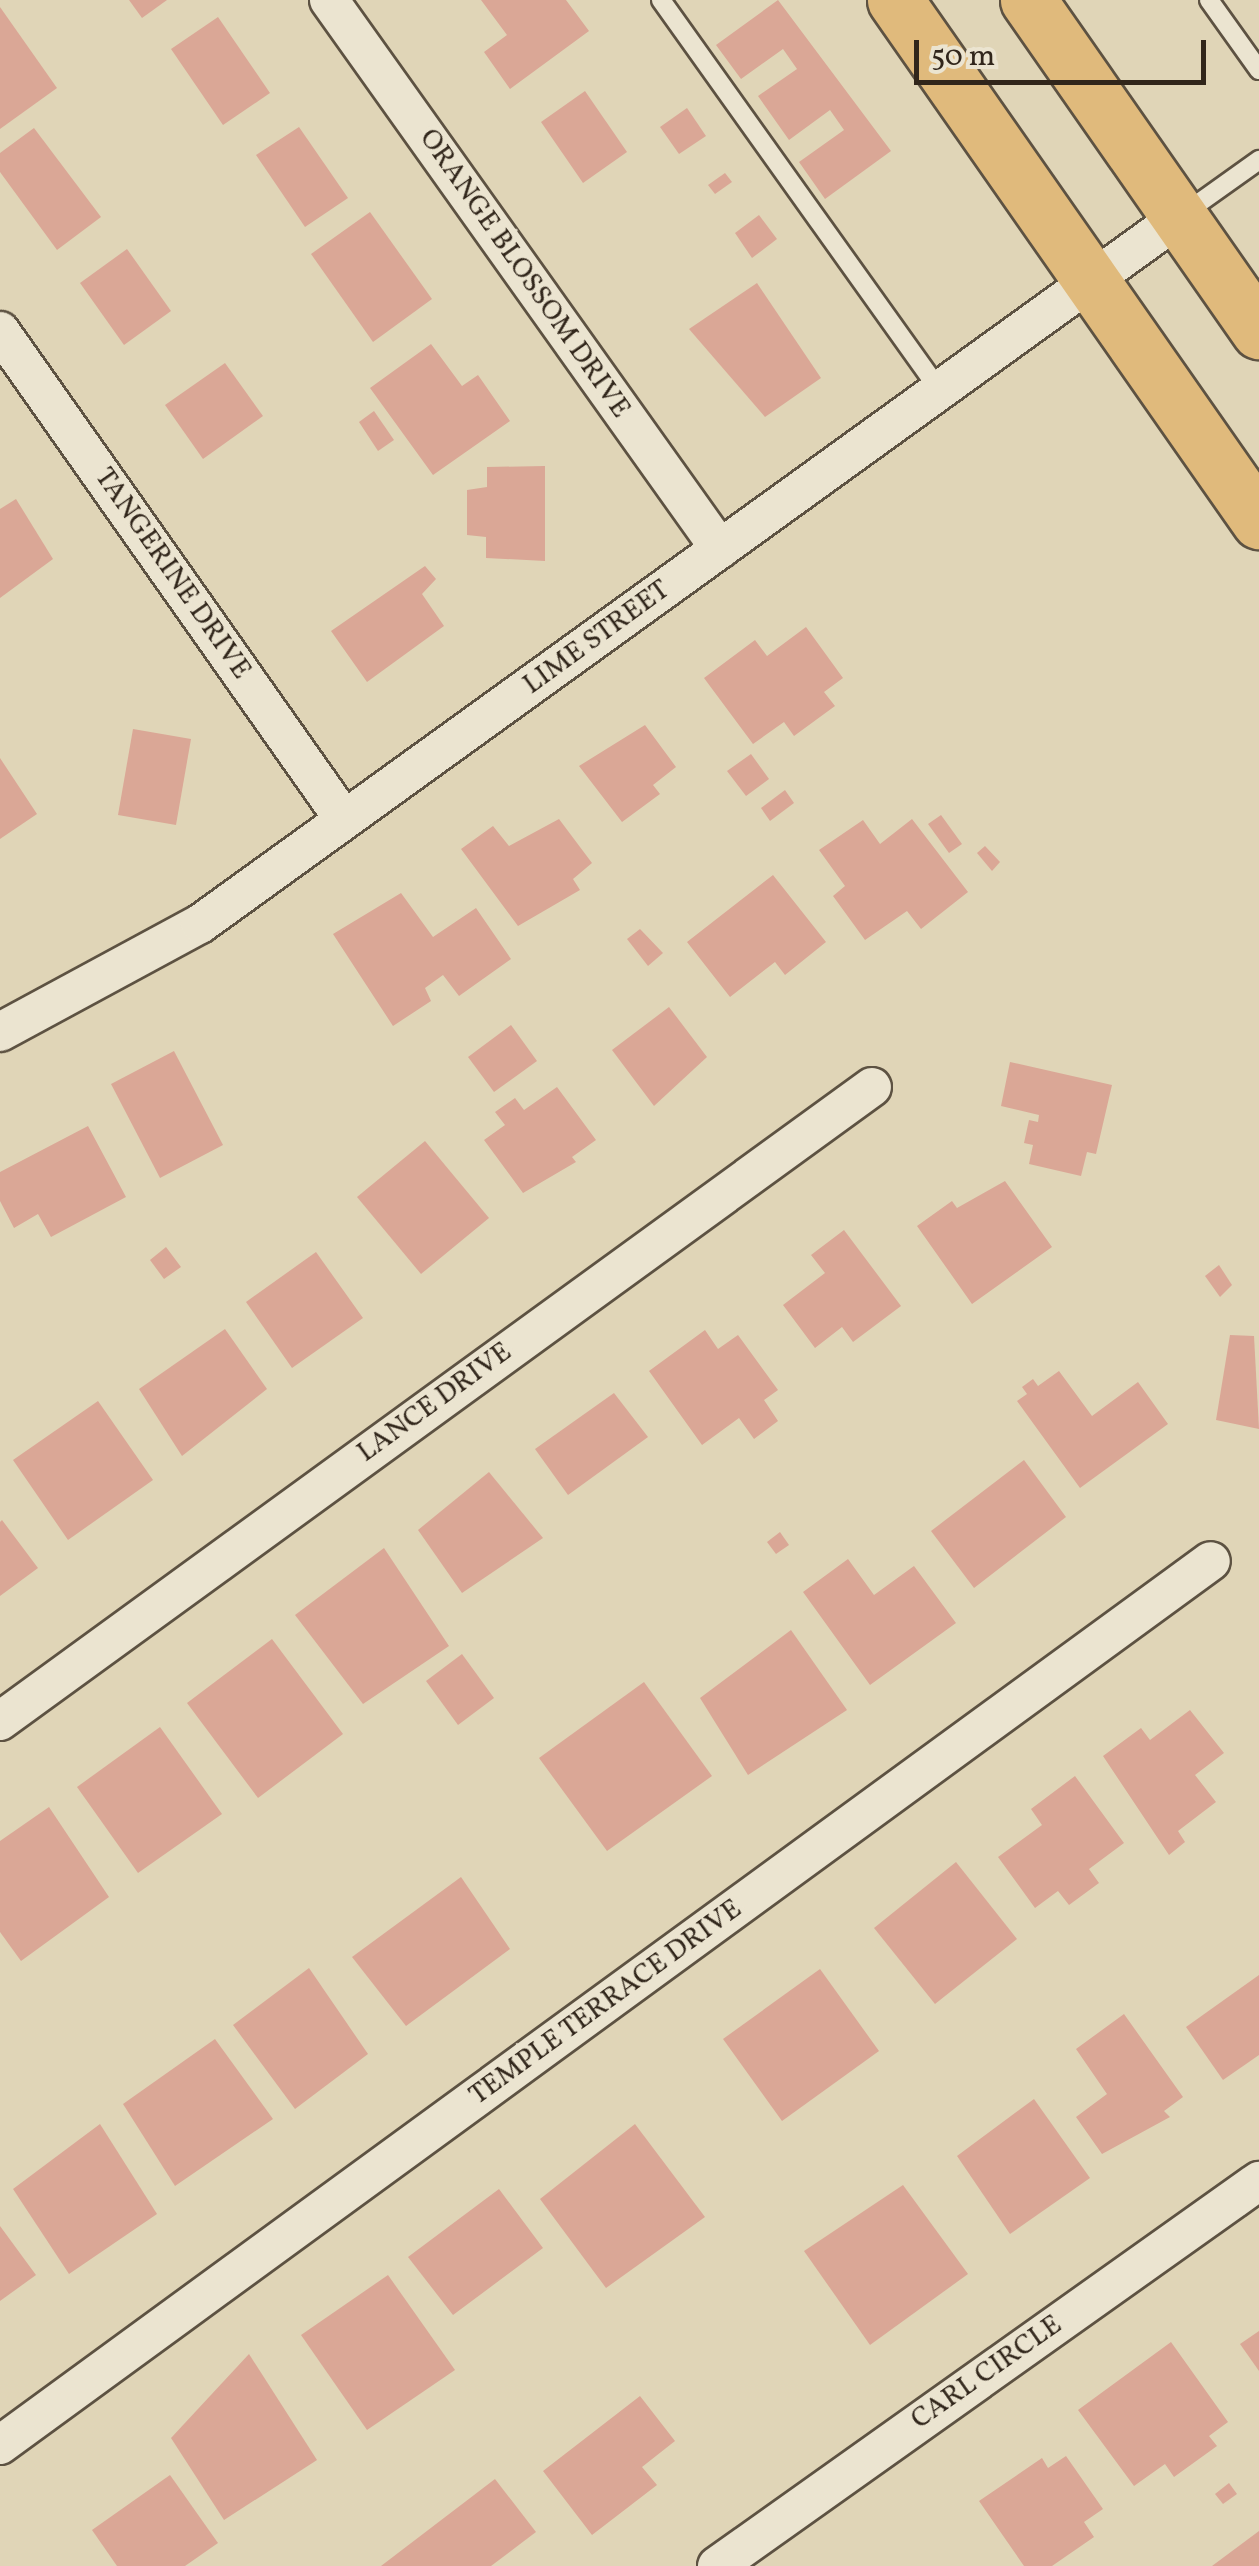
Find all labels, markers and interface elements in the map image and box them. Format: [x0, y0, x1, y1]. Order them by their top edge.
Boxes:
scale bar [919, 20, 1212, 82]
text: 50 m [931, 36, 995, 78]
street label: ORANGE BLOSSOM DRIVE [411, 123, 637, 425]
street label: TANGERINE DRIVE [87, 462, 257, 686]
street label: LIME STREET [517, 574, 677, 702]
street label: LANCE DRIVE [351, 1336, 519, 1470]
street label: TEMPLE TERRACE DRIVE [463, 1893, 749, 2113]
street label: CARL CIRCLE [905, 2309, 1069, 2437]

